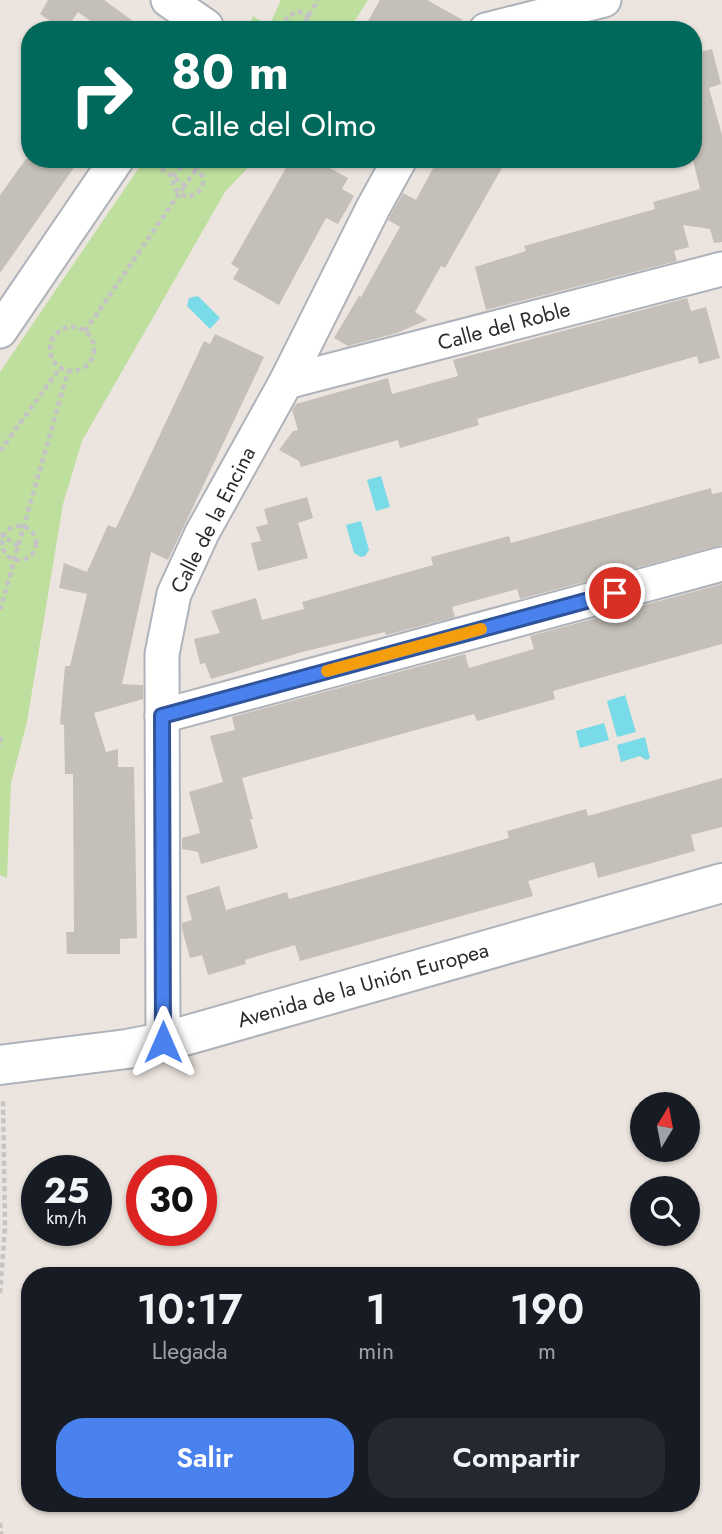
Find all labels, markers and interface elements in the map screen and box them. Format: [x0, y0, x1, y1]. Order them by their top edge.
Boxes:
text: 80 m [171, 37, 289, 107]
icon: right [56, 49, 147, 140]
text: Calle del Olmo [171, 102, 376, 148]
street label: Calle del Roble [434, 294, 574, 358]
street label: Calle de la Encina [163, 442, 263, 598]
pin [585, 563, 645, 623]
icon: arrive [596, 574, 634, 612]
street label: Avenida de la Unión Europea [234, 935, 492, 1035]
position arrow [126, 1005, 200, 1079]
north arrow [630, 1092, 700, 1162]
map controls [630, 1092, 700, 1246]
speed limit sign: 30 [126, 1155, 217, 1246]
text: 25 [44, 1166, 89, 1216]
button: search [630, 1176, 700, 1246]
text: km/h [46, 1205, 87, 1231]
text: 10:17 [137, 1279, 242, 1340]
text: 1 [366, 1279, 386, 1340]
text: 190 [510, 1279, 584, 1340]
text: Llegada [152, 1334, 227, 1368]
text: min [358, 1334, 394, 1368]
text: m [538, 1334, 556, 1368]
button: Salir [56, 1418, 354, 1498]
button: Compartir [368, 1418, 665, 1498]

